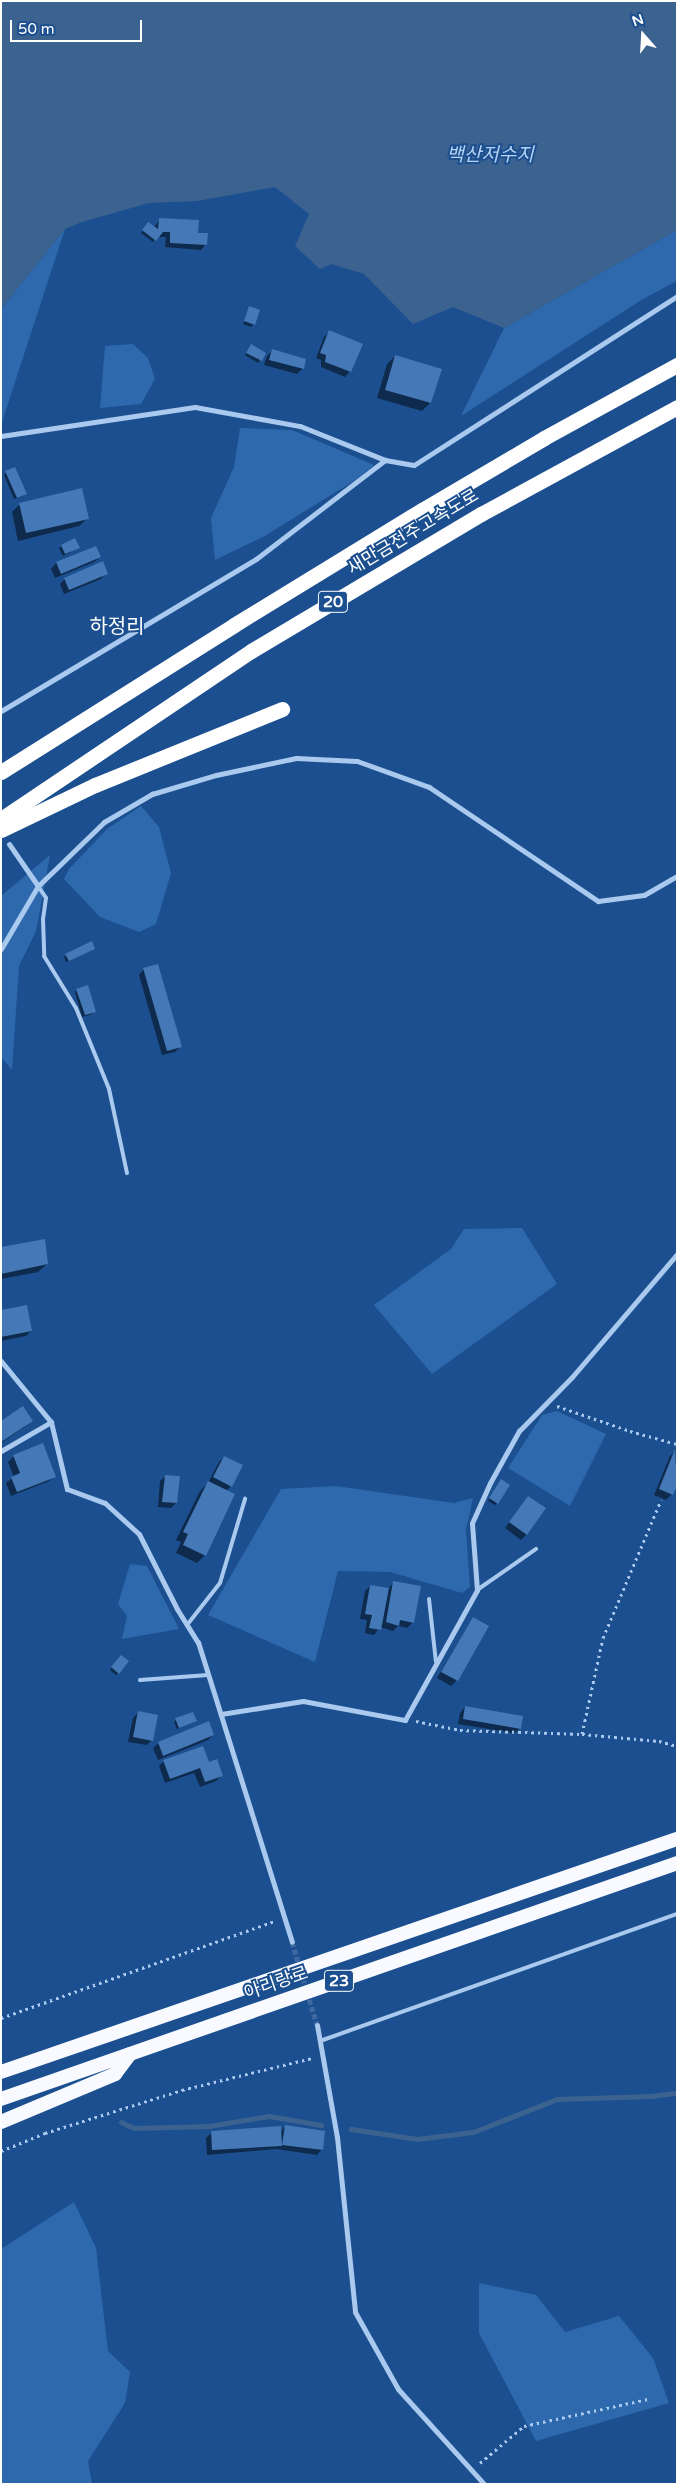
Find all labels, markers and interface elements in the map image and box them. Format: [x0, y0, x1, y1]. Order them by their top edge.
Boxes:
scale bar [12, 10, 145, 42]
north arrow [618, 10, 668, 60]
text: N [630, 10, 646, 30]
text: 50 m [18, 20, 55, 38]
water label: 백산저수지 [446, 145, 534, 167]
street label: 새만금전주고속도로 [344, 484, 482, 580]
road number: 20 [317, 588, 349, 616]
district label: 하정리 [89, 615, 145, 639]
street label: 아리랑로 [241, 1962, 311, 2004]
road number: 23 [323, 1968, 355, 1994]

